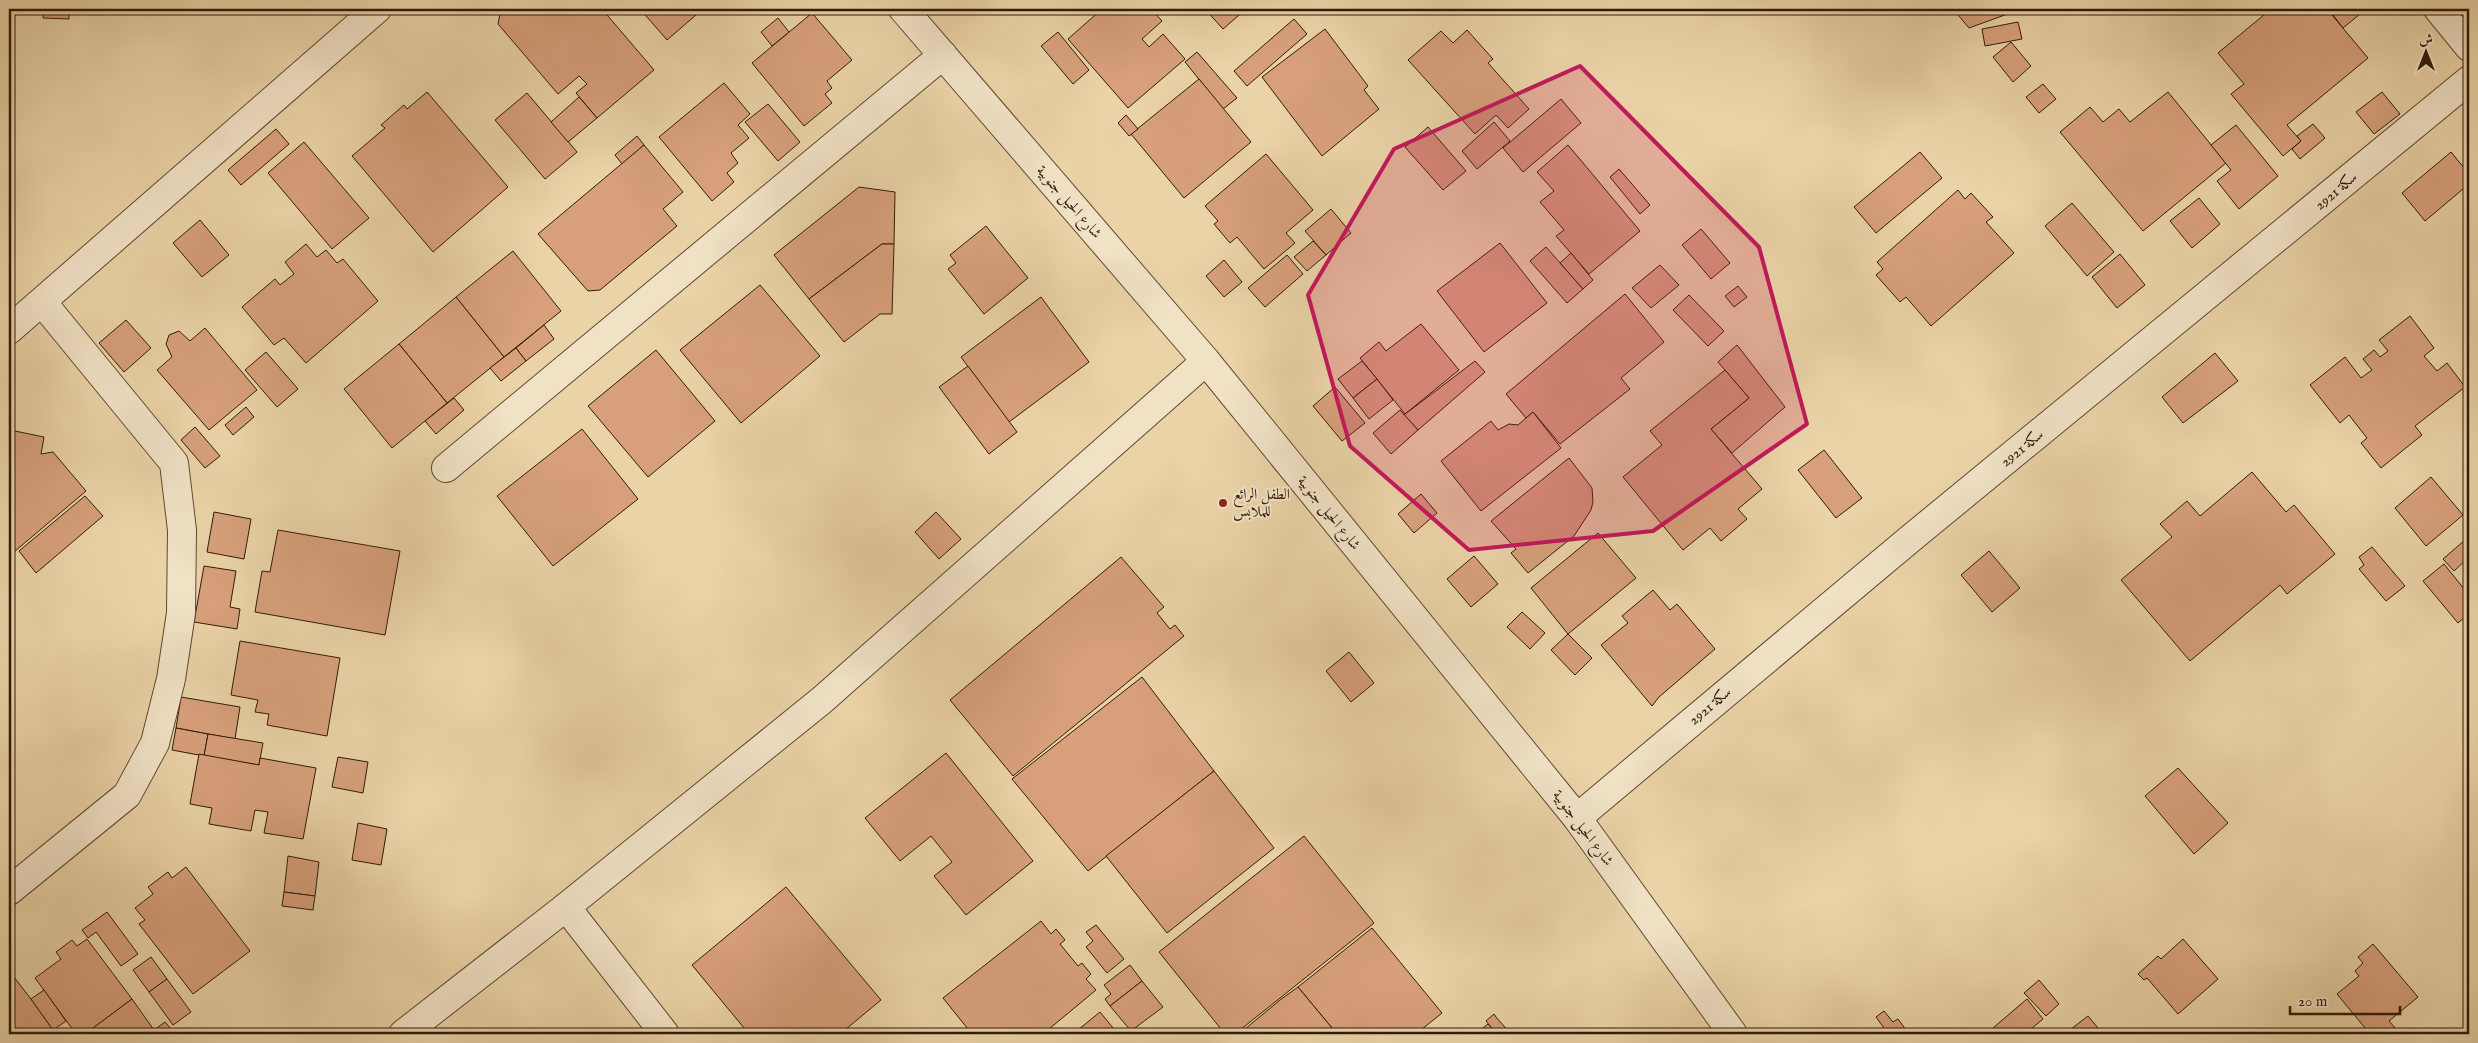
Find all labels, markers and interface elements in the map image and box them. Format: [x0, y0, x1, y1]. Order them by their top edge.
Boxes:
north arrow [2400, 28, 2450, 78]
text: ش [2419, 31, 2433, 49]
street label: شارع الحيل جنوبية [1030, 162, 1106, 244]
street label: سكة 2921 [2311, 168, 2361, 214]
street label: سكة 2921 [1997, 425, 2047, 471]
street label: شارع الحيل جنوبية [1291, 472, 1365, 556]
place label: الطفل الرائع للملابس [1233, 485, 1290, 521]
marker: الطفل الرائع للملابس [1217, 497, 1229, 509]
street label: سكة 2921 [1685, 683, 1735, 729]
street label: شارع الحيل جنوبية [1546, 786, 1618, 872]
scale bar [2290, 983, 2400, 1015]
text: 20 m [2298, 992, 2328, 1011]

